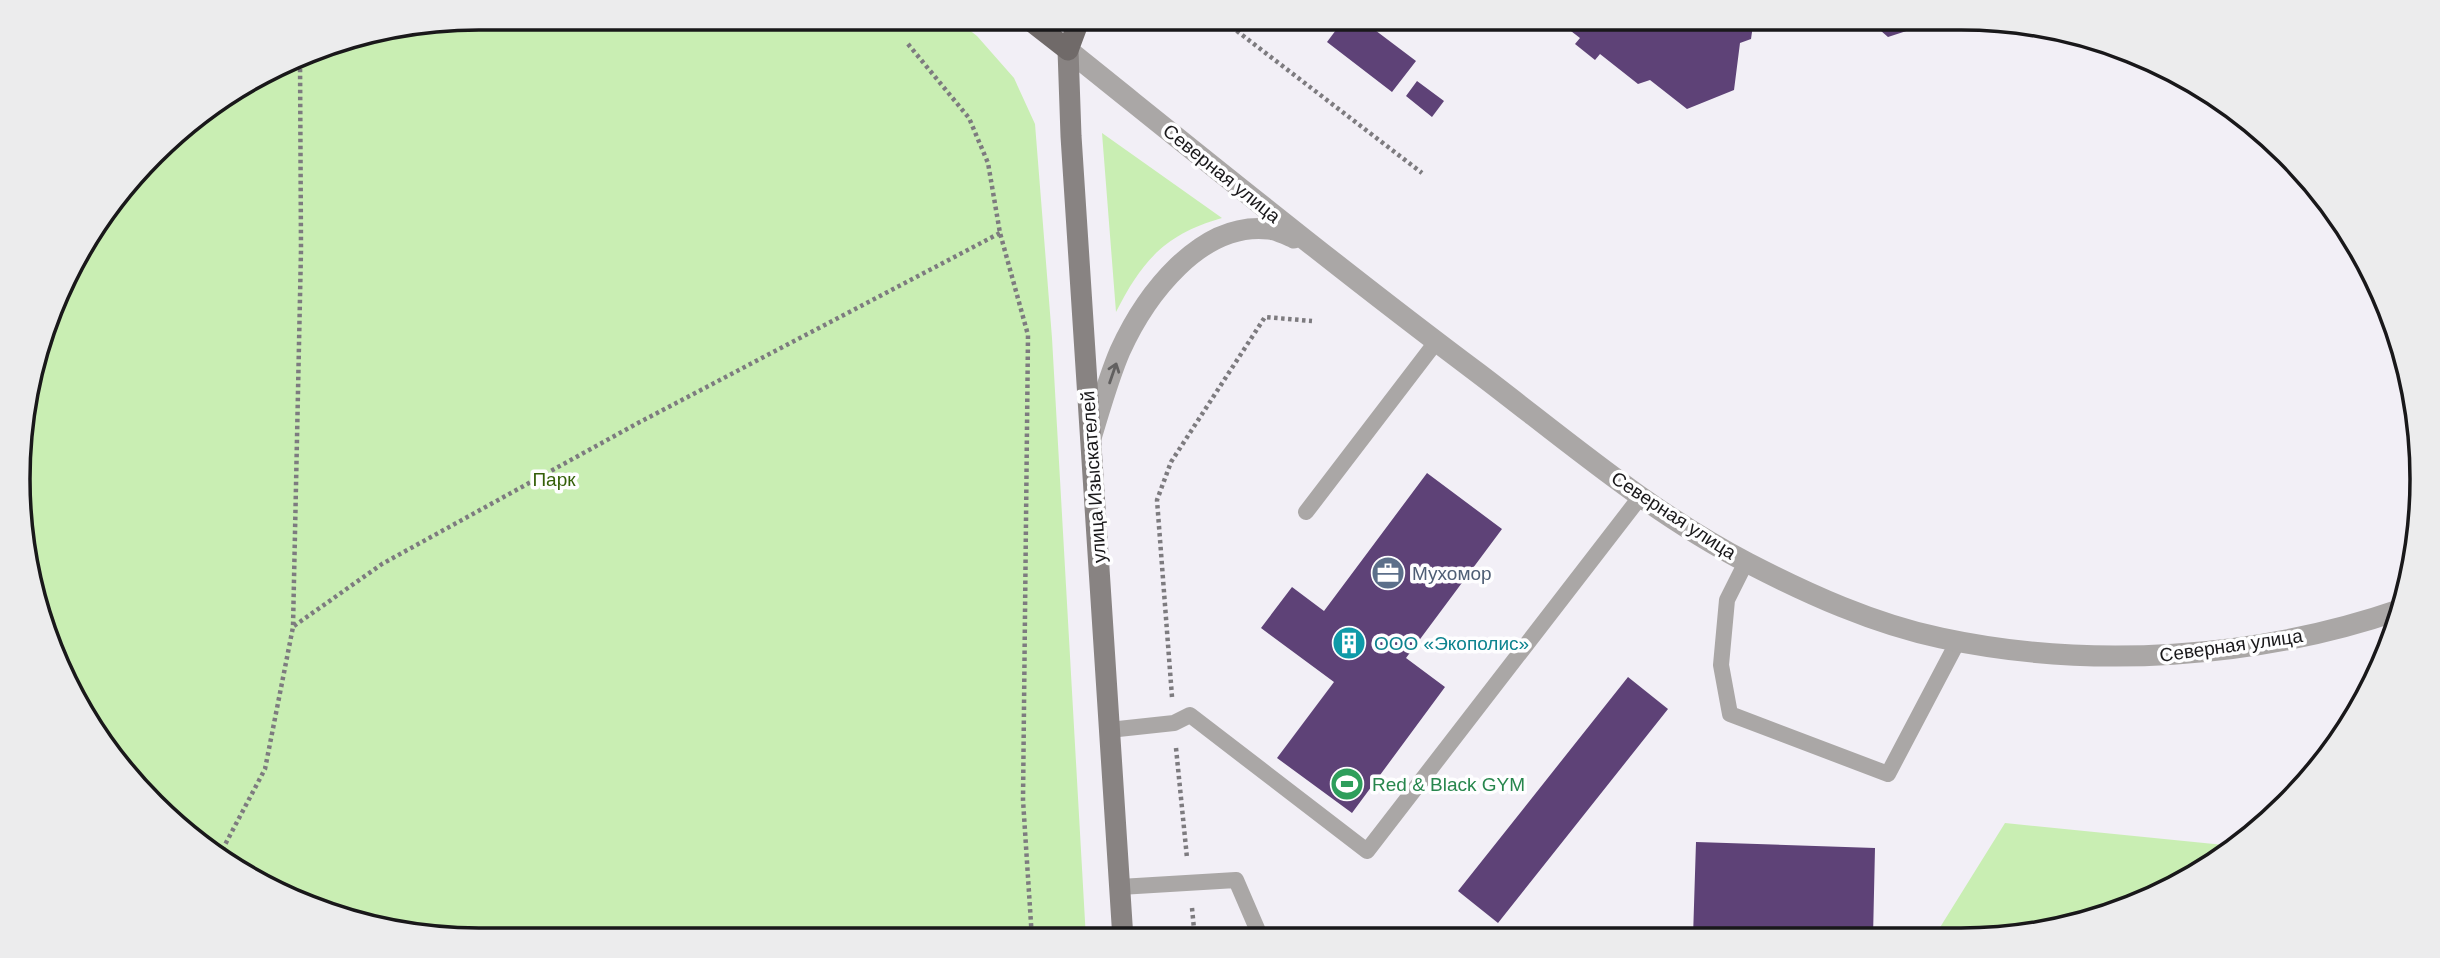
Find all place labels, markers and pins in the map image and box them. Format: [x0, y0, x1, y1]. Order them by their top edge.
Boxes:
office icon: Мухомор [1369, 554, 1407, 592]
place label: Мухомор [1412, 563, 1492, 584]
building icon: ООО «Экополис» [1330, 624, 1368, 662]
place label: ООО «Экополис» [1374, 633, 1529, 654]
sports icon: Red & Black GYM [1328, 765, 1366, 803]
place label: Red & Black GYM [1372, 774, 1525, 795]

